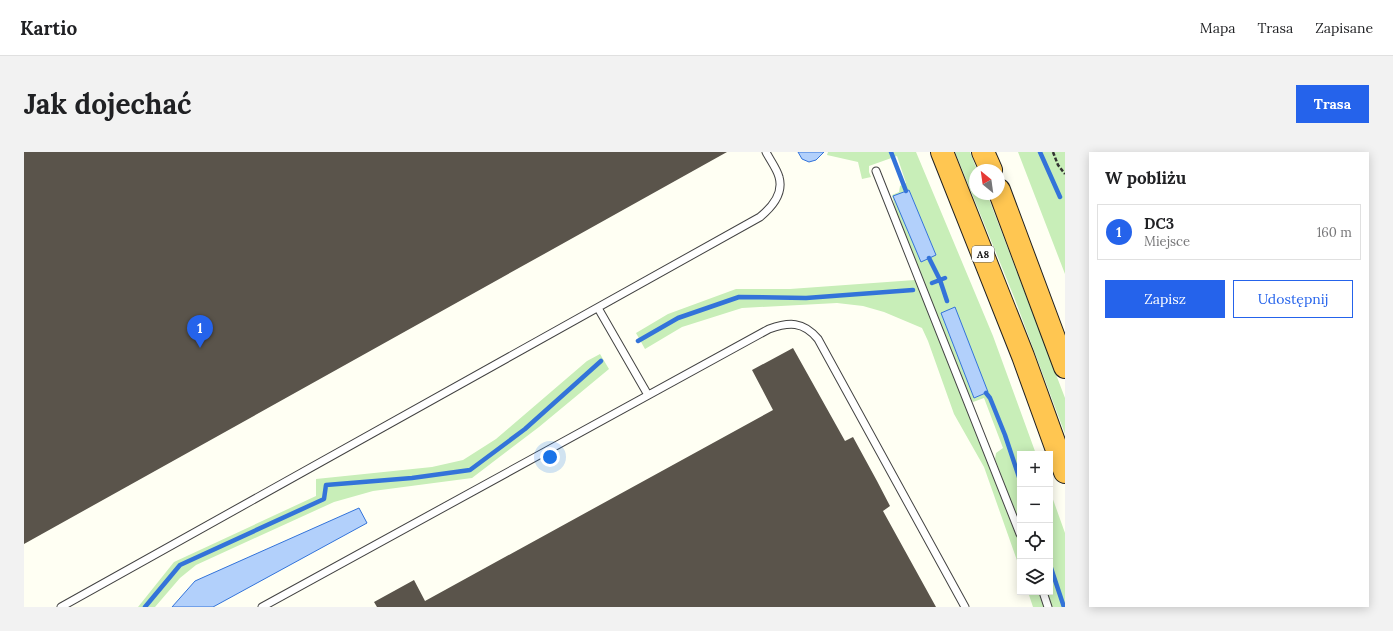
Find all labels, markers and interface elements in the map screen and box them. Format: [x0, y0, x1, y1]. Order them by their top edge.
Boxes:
text: Kartio [20, 16, 77, 40]
text: Mapa [1200, 19, 1235, 37]
text: Trasa [1257, 19, 1293, 37]
text: Zapisane [1315, 19, 1373, 37]
button: Trasa [1296, 85, 1369, 123]
text: Jak dojechać [24, 86, 192, 122]
north arrow [969, 164, 1005, 200]
text: W pobliżu [1105, 167, 1186, 189]
text: DC3 [1144, 214, 1174, 233]
text: 1 [1116, 224, 1122, 241]
text: 160 m [1317, 224, 1352, 241]
text: Miejsce [1144, 233, 1190, 250]
road number: A8 [972, 246, 994, 262]
button: Zapisz [1105, 280, 1225, 318]
button: Udostępnij [1233, 280, 1353, 318]
pin: 1 [187, 315, 213, 348]
your location [540, 447, 560, 467]
map controls [1017, 451, 1053, 595]
button: + [1017, 451, 1053, 487]
button: − [1017, 487, 1053, 523]
button: locate [1017, 523, 1053, 559]
button: layers [1017, 559, 1053, 595]

